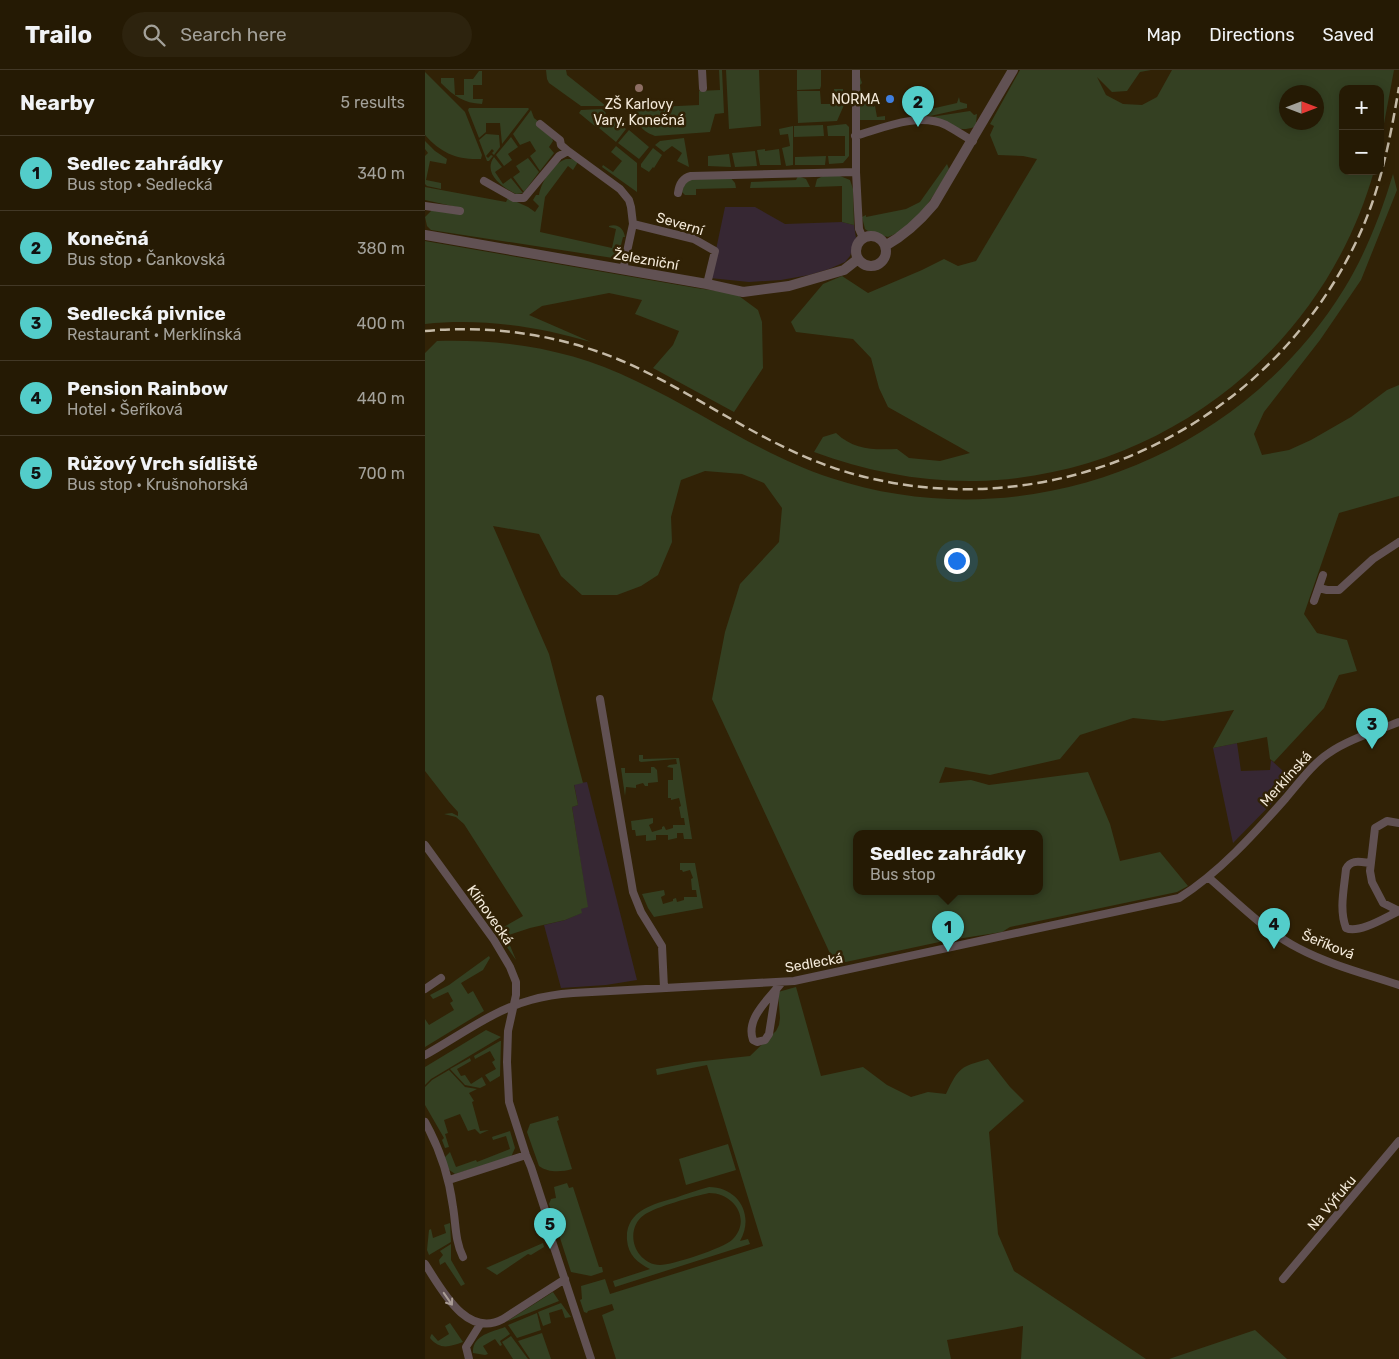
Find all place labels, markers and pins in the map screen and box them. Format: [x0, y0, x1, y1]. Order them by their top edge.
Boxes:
marker: ZŠ Karlovy Vary, Konečná [633, 82, 645, 94]
pin: 2 [902, 86, 934, 127]
place label: NORMA [831, 91, 881, 108]
marker: NORMA [884, 93, 896, 105]
place label: ZŠ Karlovy Vary, Konečná [593, 95, 685, 129]
pin: 3 [1356, 708, 1388, 749]
pin: 4 [1258, 908, 1290, 949]
pin: 1 [932, 911, 964, 952]
pin: 5 [534, 1208, 566, 1249]

